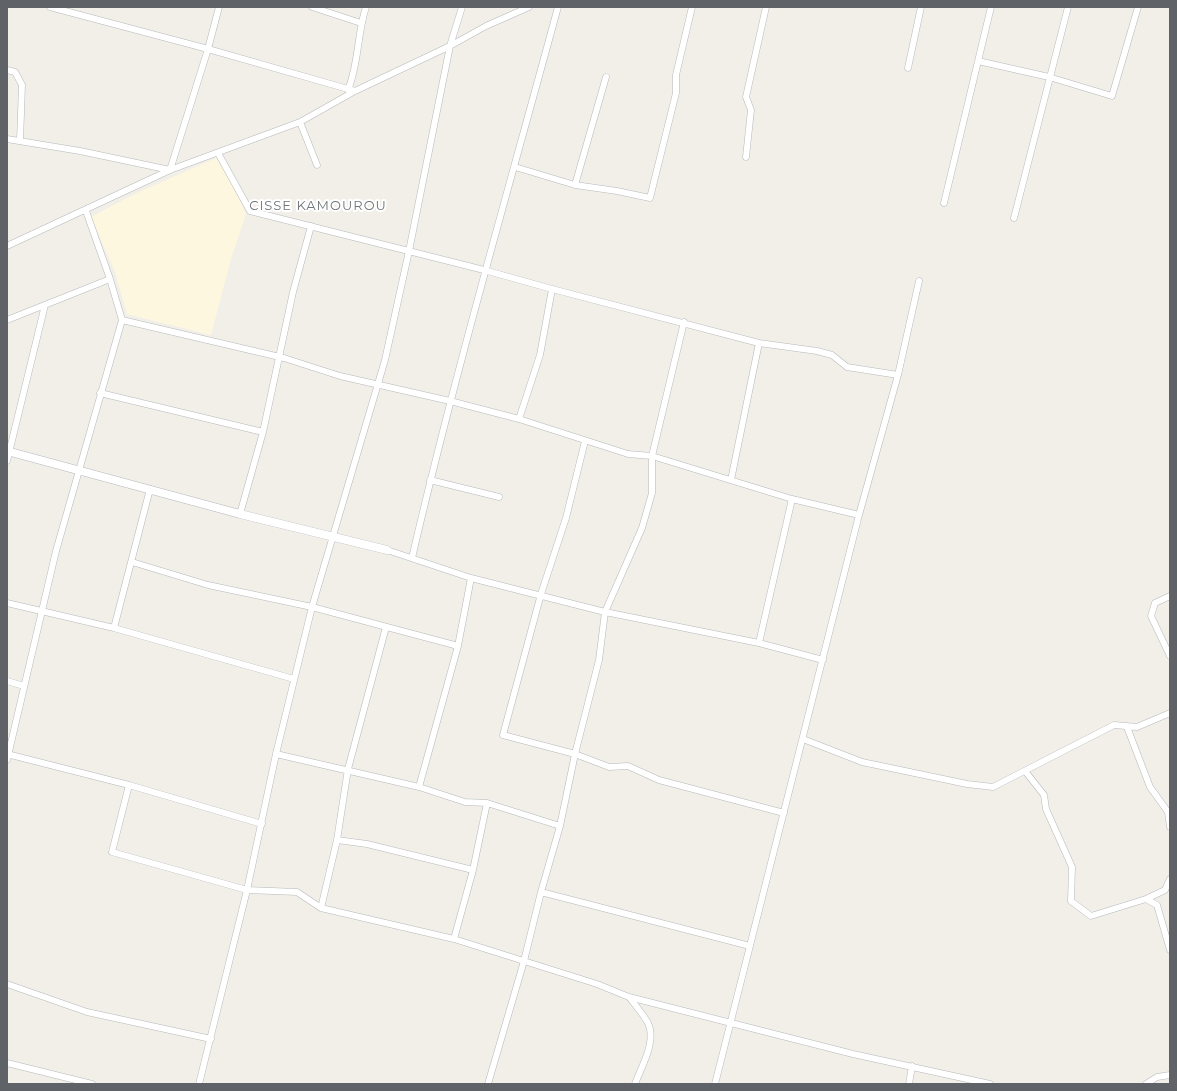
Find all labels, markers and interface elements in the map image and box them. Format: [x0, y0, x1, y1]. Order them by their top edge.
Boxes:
district label: CISSE KAMOUROU [249, 198, 387, 214]

